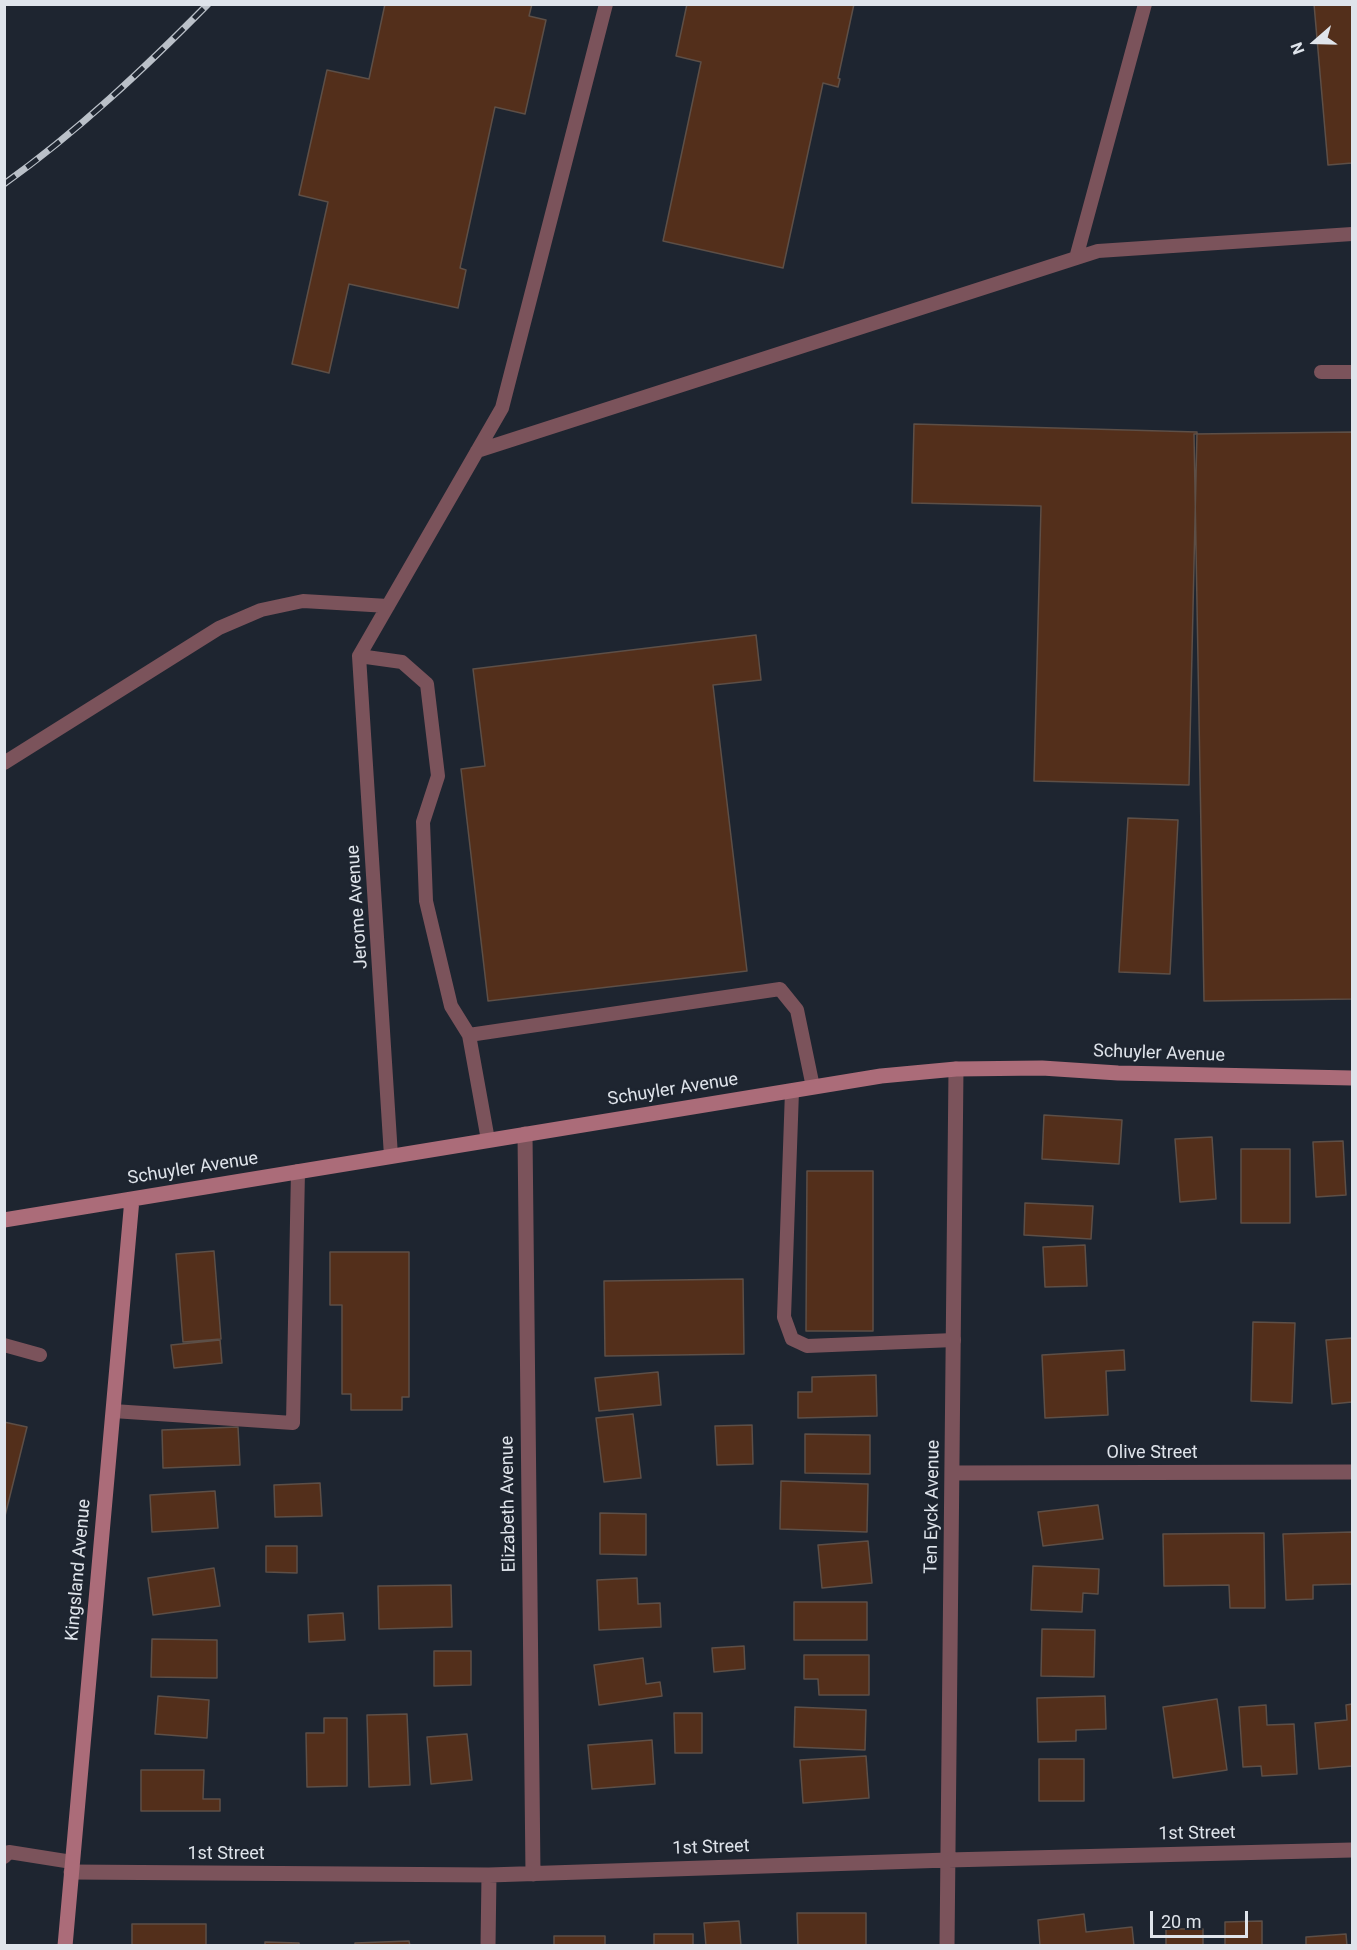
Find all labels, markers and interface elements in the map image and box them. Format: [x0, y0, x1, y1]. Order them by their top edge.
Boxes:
north arrow [1285, 12, 1345, 72]
text: N [1287, 40, 1308, 57]
street label: Jerome Avenue [343, 844, 373, 970]
street label: Schuyler Avenue [1093, 1041, 1225, 1067]
street label: Schuyler Avenue [606, 1069, 740, 1111]
street label: Schuyler Avenue [126, 1148, 260, 1190]
street label: Elizabeth Avenue [497, 1436, 521, 1572]
street label: Ten Eyck Avenue [921, 1440, 945, 1574]
street label: Olive Street [1106, 1442, 1198, 1464]
street label: Kingsland Avenue [62, 1498, 96, 1642]
street label: 1st Street [1158, 1823, 1236, 1845]
street label: 1st Street [672, 1836, 750, 1860]
street label: 1st Street [187, 1843, 265, 1865]
scale bar [1153, 1899, 1250, 1937]
text: 20 m [1161, 1911, 1201, 1932]

